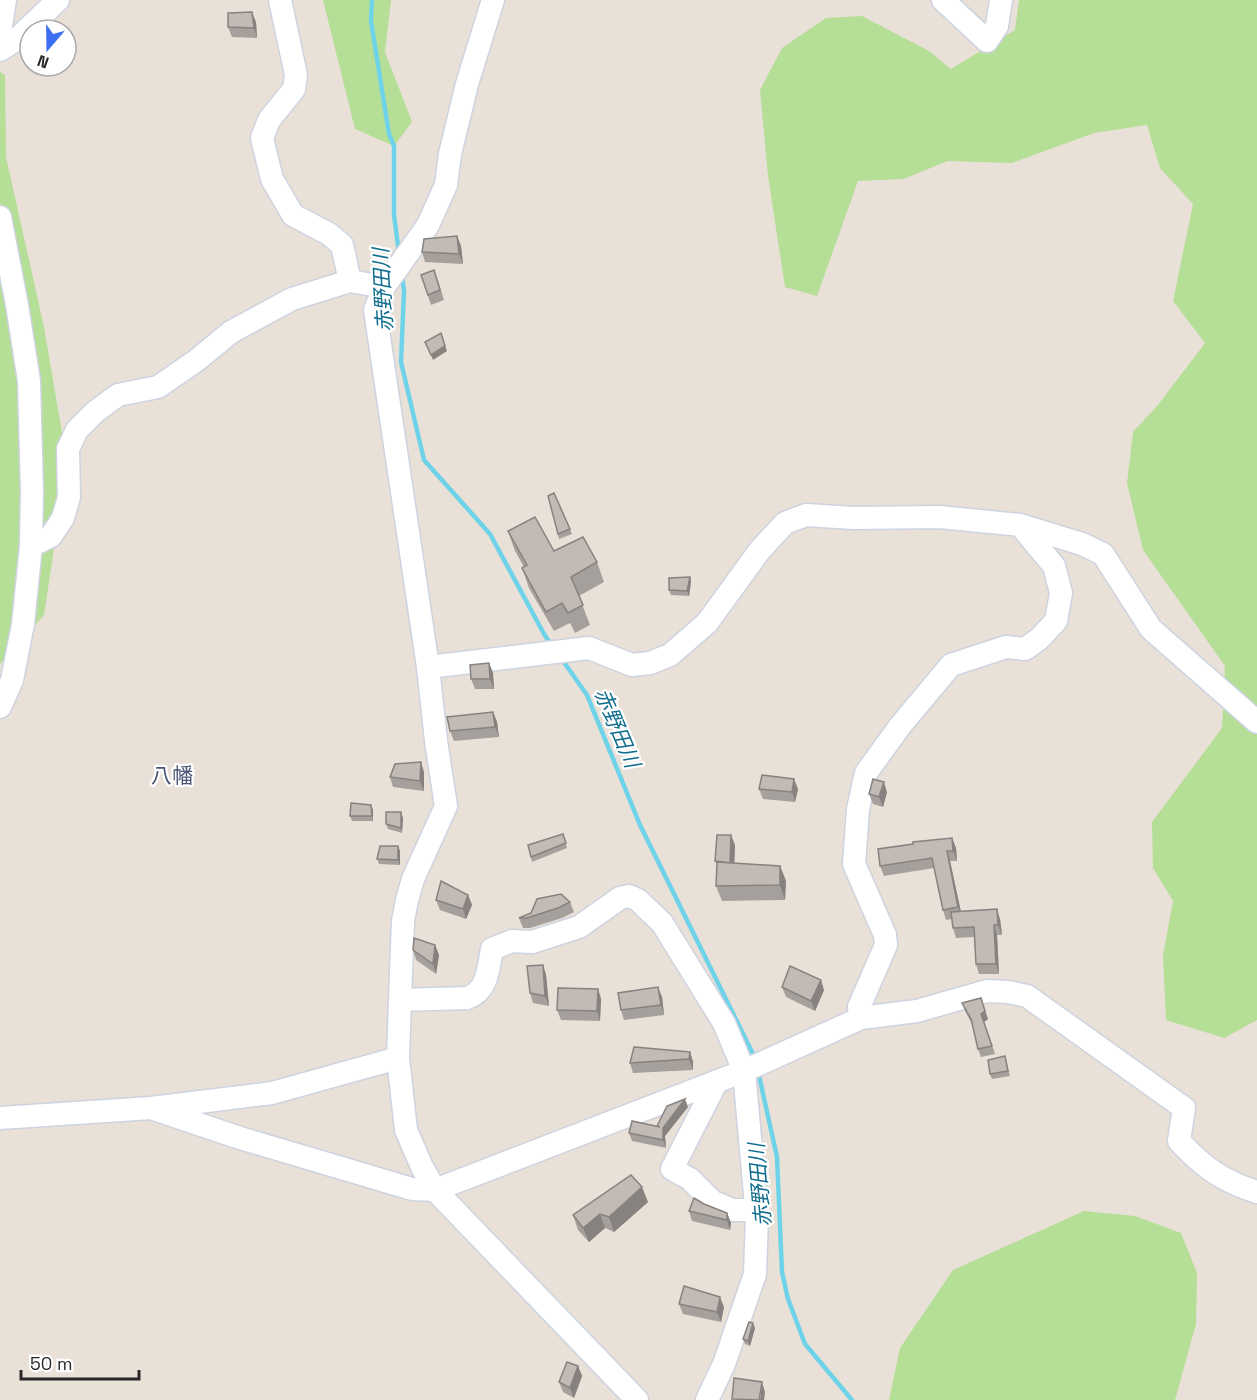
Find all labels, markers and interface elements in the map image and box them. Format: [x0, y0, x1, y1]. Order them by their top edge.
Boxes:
north arrow [18, 18, 78, 78]
text: N [34, 50, 52, 73]
water label: 赤野田川 [367, 245, 398, 333]
water label: 赤野田川 [589, 684, 647, 774]
district label: 八幡 [151, 762, 193, 789]
water label: 赤野田川 [742, 1140, 777, 1228]
scale bar [21, 1343, 140, 1381]
text: 50 m [30, 1352, 72, 1375]

